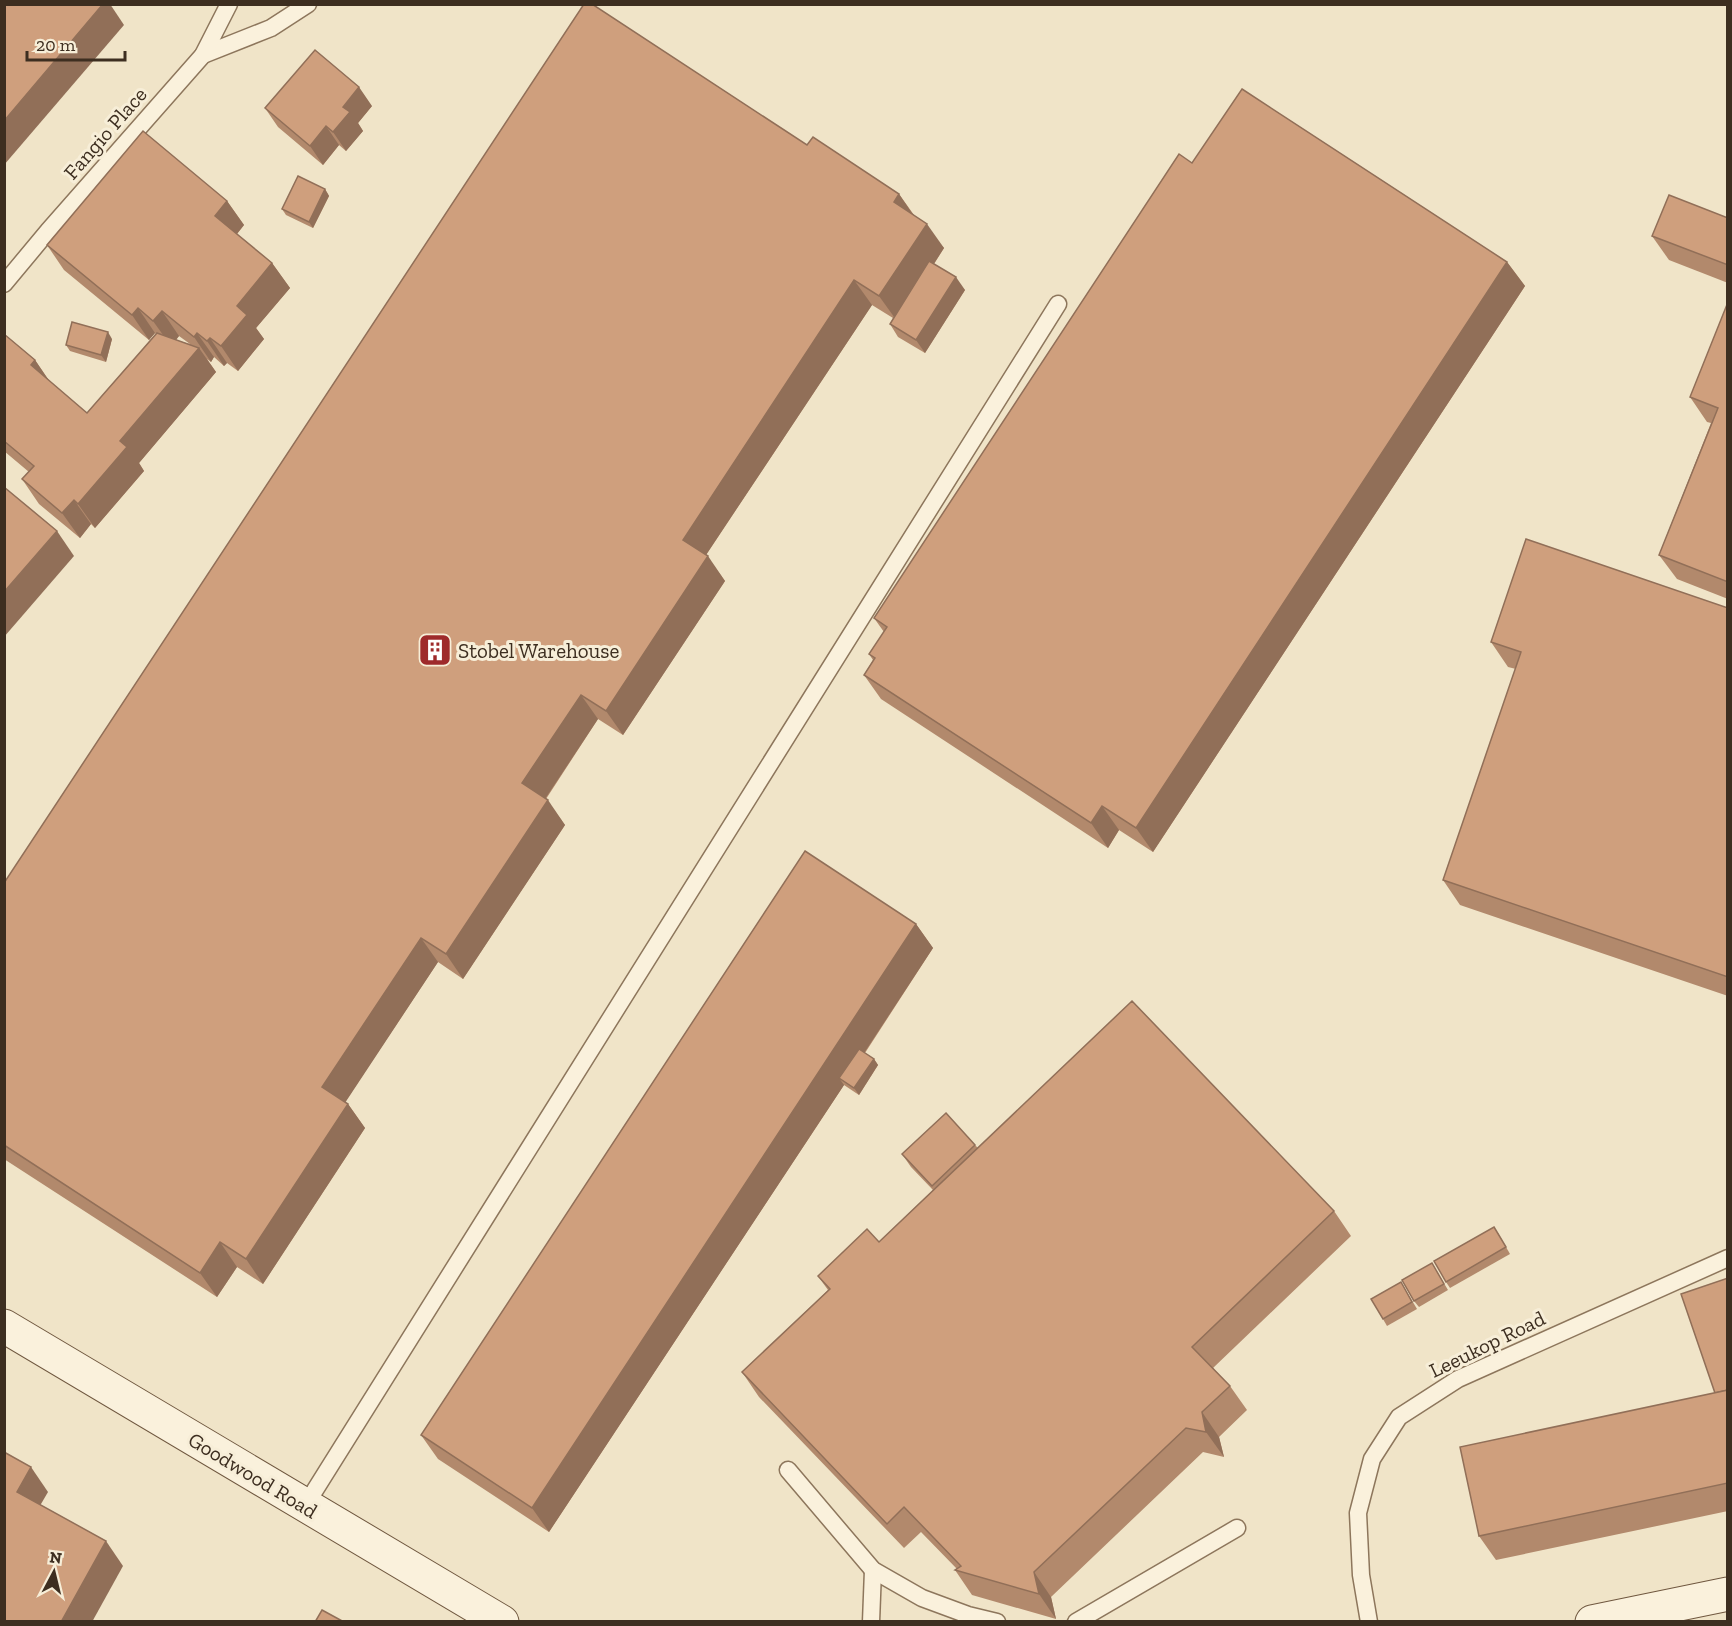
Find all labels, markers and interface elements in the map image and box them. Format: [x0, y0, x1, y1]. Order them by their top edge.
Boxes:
scale bar [27, 24, 124, 62]
text: 20 m [36, 34, 76, 56]
street label: Fangio Place [58, 82, 152, 184]
building icon: Stobel Warehouse [417, 632, 453, 668]
place label: Stobel Warehouse [458, 638, 620, 663]
street label: Leeukop Road [1425, 1305, 1549, 1383]
street label: Goodwood Road [184, 1427, 323, 1524]
north arrow [24, 1542, 84, 1602]
text: N [49, 1547, 63, 1568]

